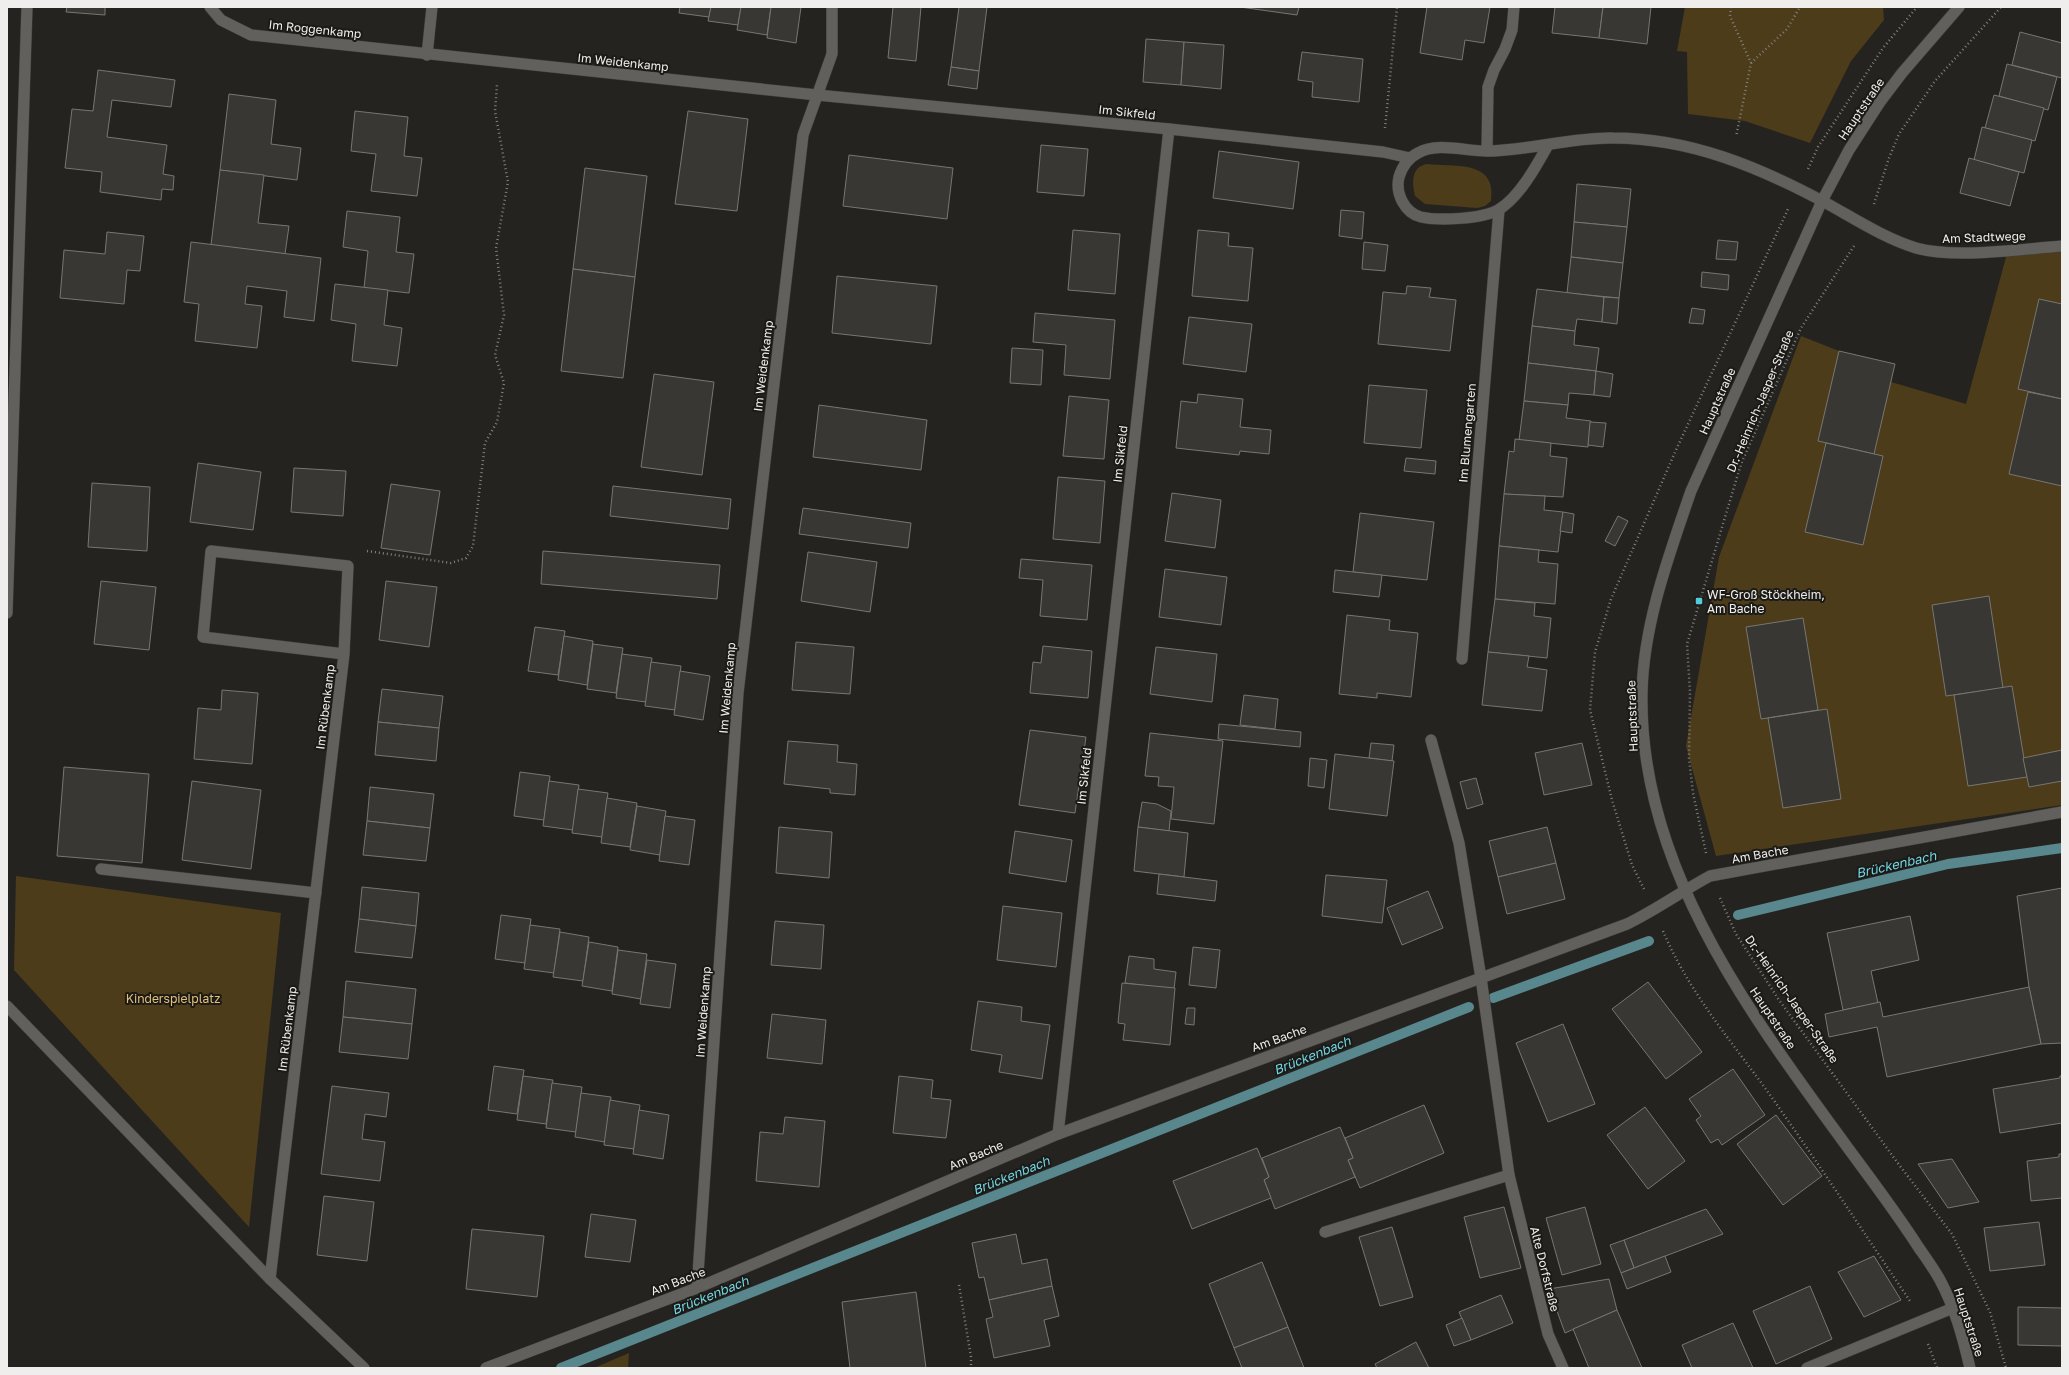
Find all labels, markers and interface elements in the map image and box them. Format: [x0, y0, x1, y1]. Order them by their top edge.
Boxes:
street label: Im Roggenkamp [268, 17, 362, 41]
street label: Im Weidenkamp [577, 50, 669, 74]
street label: Hauptstraße [1835, 75, 1887, 143]
street label: Im Sikfeld [1098, 102, 1156, 122]
street label: Am Stadtwege [1942, 228, 2026, 246]
street label: Im Weidenkamp [750, 320, 776, 412]
street label: Dr.-Heinrich-Jasper-Straße [1723, 328, 1797, 474]
street label: Hauptstraße [1696, 365, 1738, 437]
street label: Im Blumengarten [1455, 383, 1479, 483]
street label: Im Sikfeld [1110, 425, 1130, 483]
place label: WF-Groß Stöckheim, Am Bache [1707, 587, 1825, 616]
marker: WF-Groß Stöckheim, Am Bache [1694, 596, 1704, 606]
street label: Im Weidenkamp [716, 642, 738, 734]
street label: Im Rübenkamp [312, 664, 338, 750]
street label: Hauptstraße [1623, 680, 1641, 752]
street label: Im Sikfeld [1074, 747, 1094, 805]
street label: Am Bache [1730, 842, 1790, 866]
water label: Brückenbach [1854, 847, 1939, 881]
street label: Dr.-Heinrich-Jasper-Straße [1742, 932, 1842, 1066]
street label: Im Weidenkamp [692, 966, 714, 1058]
street label: Hauptstraße [1747, 984, 1799, 1052]
street label: Im Rübenkamp [274, 986, 300, 1072]
park label: Kinderspielplatz [126, 991, 220, 1006]
street label: Am Bache [1249, 1021, 1309, 1055]
water label: Brückenbach [1271, 1032, 1354, 1078]
street label: Am Bache [947, 1137, 1005, 1173]
water label: Brückenbach [970, 1152, 1053, 1198]
street label: Alte Dorfstraße [1527, 1225, 1563, 1313]
street label: Am Bache [649, 1264, 707, 1298]
water label: Brückenbach [669, 1272, 752, 1318]
street label: Hauptstraße [1951, 1286, 1987, 1358]

